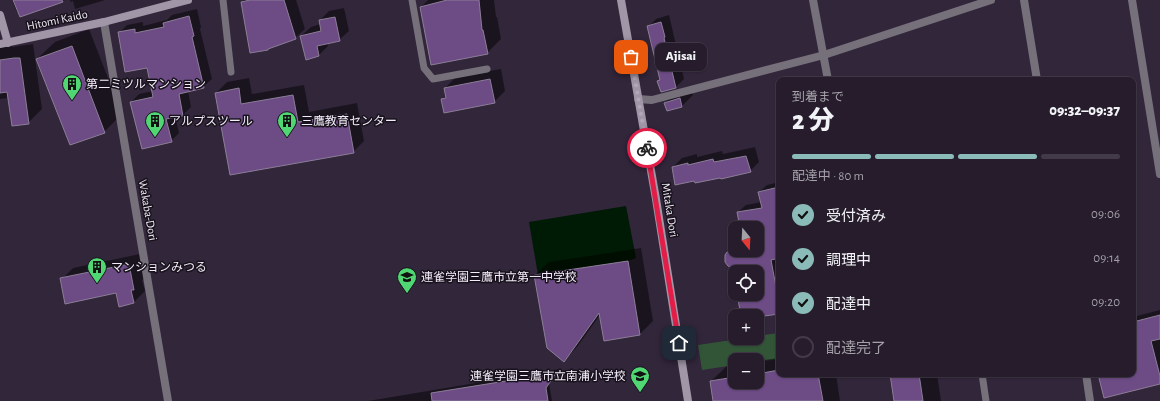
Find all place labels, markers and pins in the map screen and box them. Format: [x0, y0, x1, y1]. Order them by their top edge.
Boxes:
pin [614, 40, 648, 74]
callout: Ajisai [655, 43, 707, 71]
building icon: 第二ミツルマンション [61, 73, 83, 101]
place label: 第二ミツルマンション [86, 77, 206, 90]
building icon: アルプスツール [144, 110, 166, 138]
building icon: 三鷹教育センター [276, 110, 298, 138]
place label: アルプスツール [169, 115, 253, 127]
place label: 三鷹教育センター [301, 115, 397, 127]
building icon: マンションみつる [86, 256, 108, 284]
place label: マンションみつる [111, 261, 207, 273]
school or university icon: 連雀学園三鷹市立第一中学校 [396, 266, 418, 294]
place label: 連雀学園三鷹市立第一中学校 [421, 270, 577, 283]
pin [662, 326, 696, 360]
school or university icon: 連雀学園三鷹市立南浦小学校 [629, 365, 651, 393]
place label: 連雀学園三鷹市立南浦小学校 [470, 369, 626, 382]

